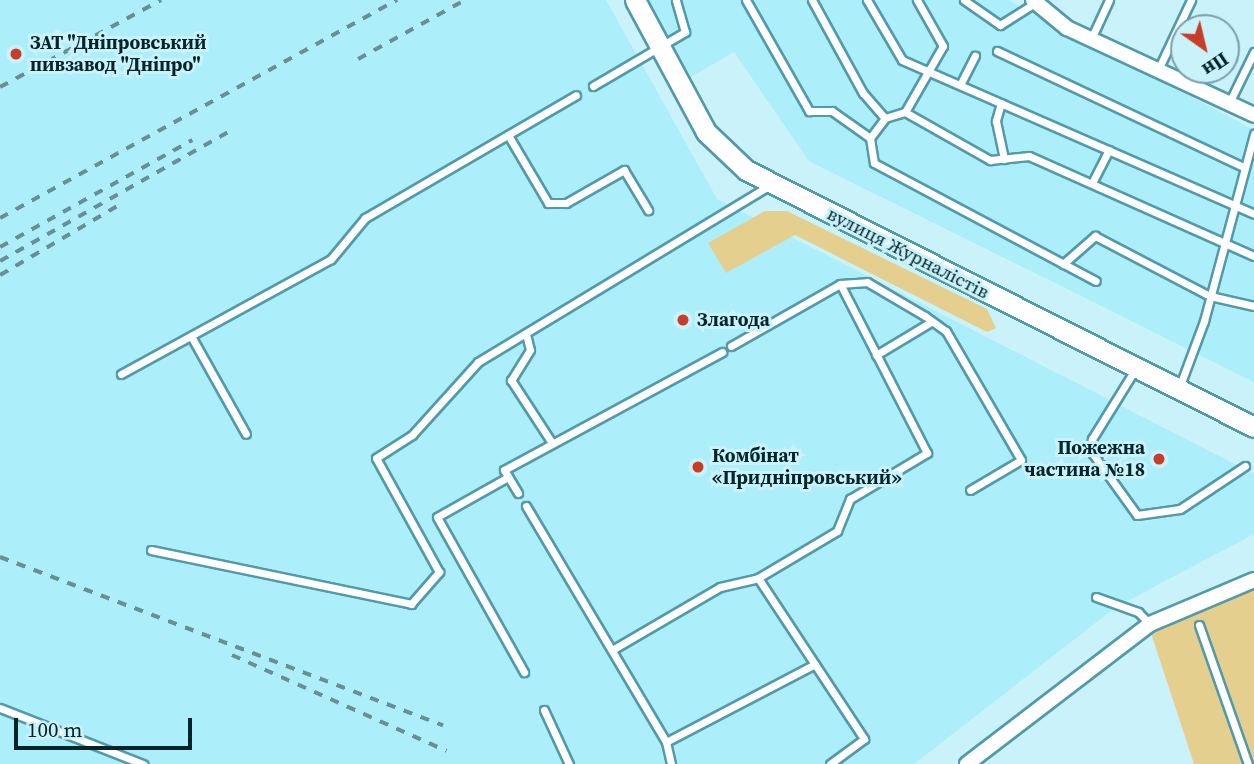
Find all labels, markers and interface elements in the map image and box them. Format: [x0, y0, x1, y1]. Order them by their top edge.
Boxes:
north arrow [1170, 14, 1240, 84]
place label: ЗАТ "Дніпровський пивзавод "Дніпро" [30, 32, 207, 76]
marker: ЗАТ "Дніпровський пивзавод "Дніпро" [8, 46, 24, 62]
text: Пн [1197, 47, 1234, 83]
street label: вулиця Журналістів [823, 202, 993, 304]
place label: Злагода [697, 309, 770, 331]
marker: Злагода [675, 312, 691, 328]
place label: Пожежна частина №18 [1025, 437, 1145, 481]
place label: Комбінат «Придніпровський» [712, 445, 902, 489]
marker: Пожежна частина №18 [1151, 451, 1167, 467]
marker: Комбінат «Придніпровський» [690, 459, 706, 475]
scale bar [18, 704, 196, 748]
text: 100 m [27, 715, 82, 744]

